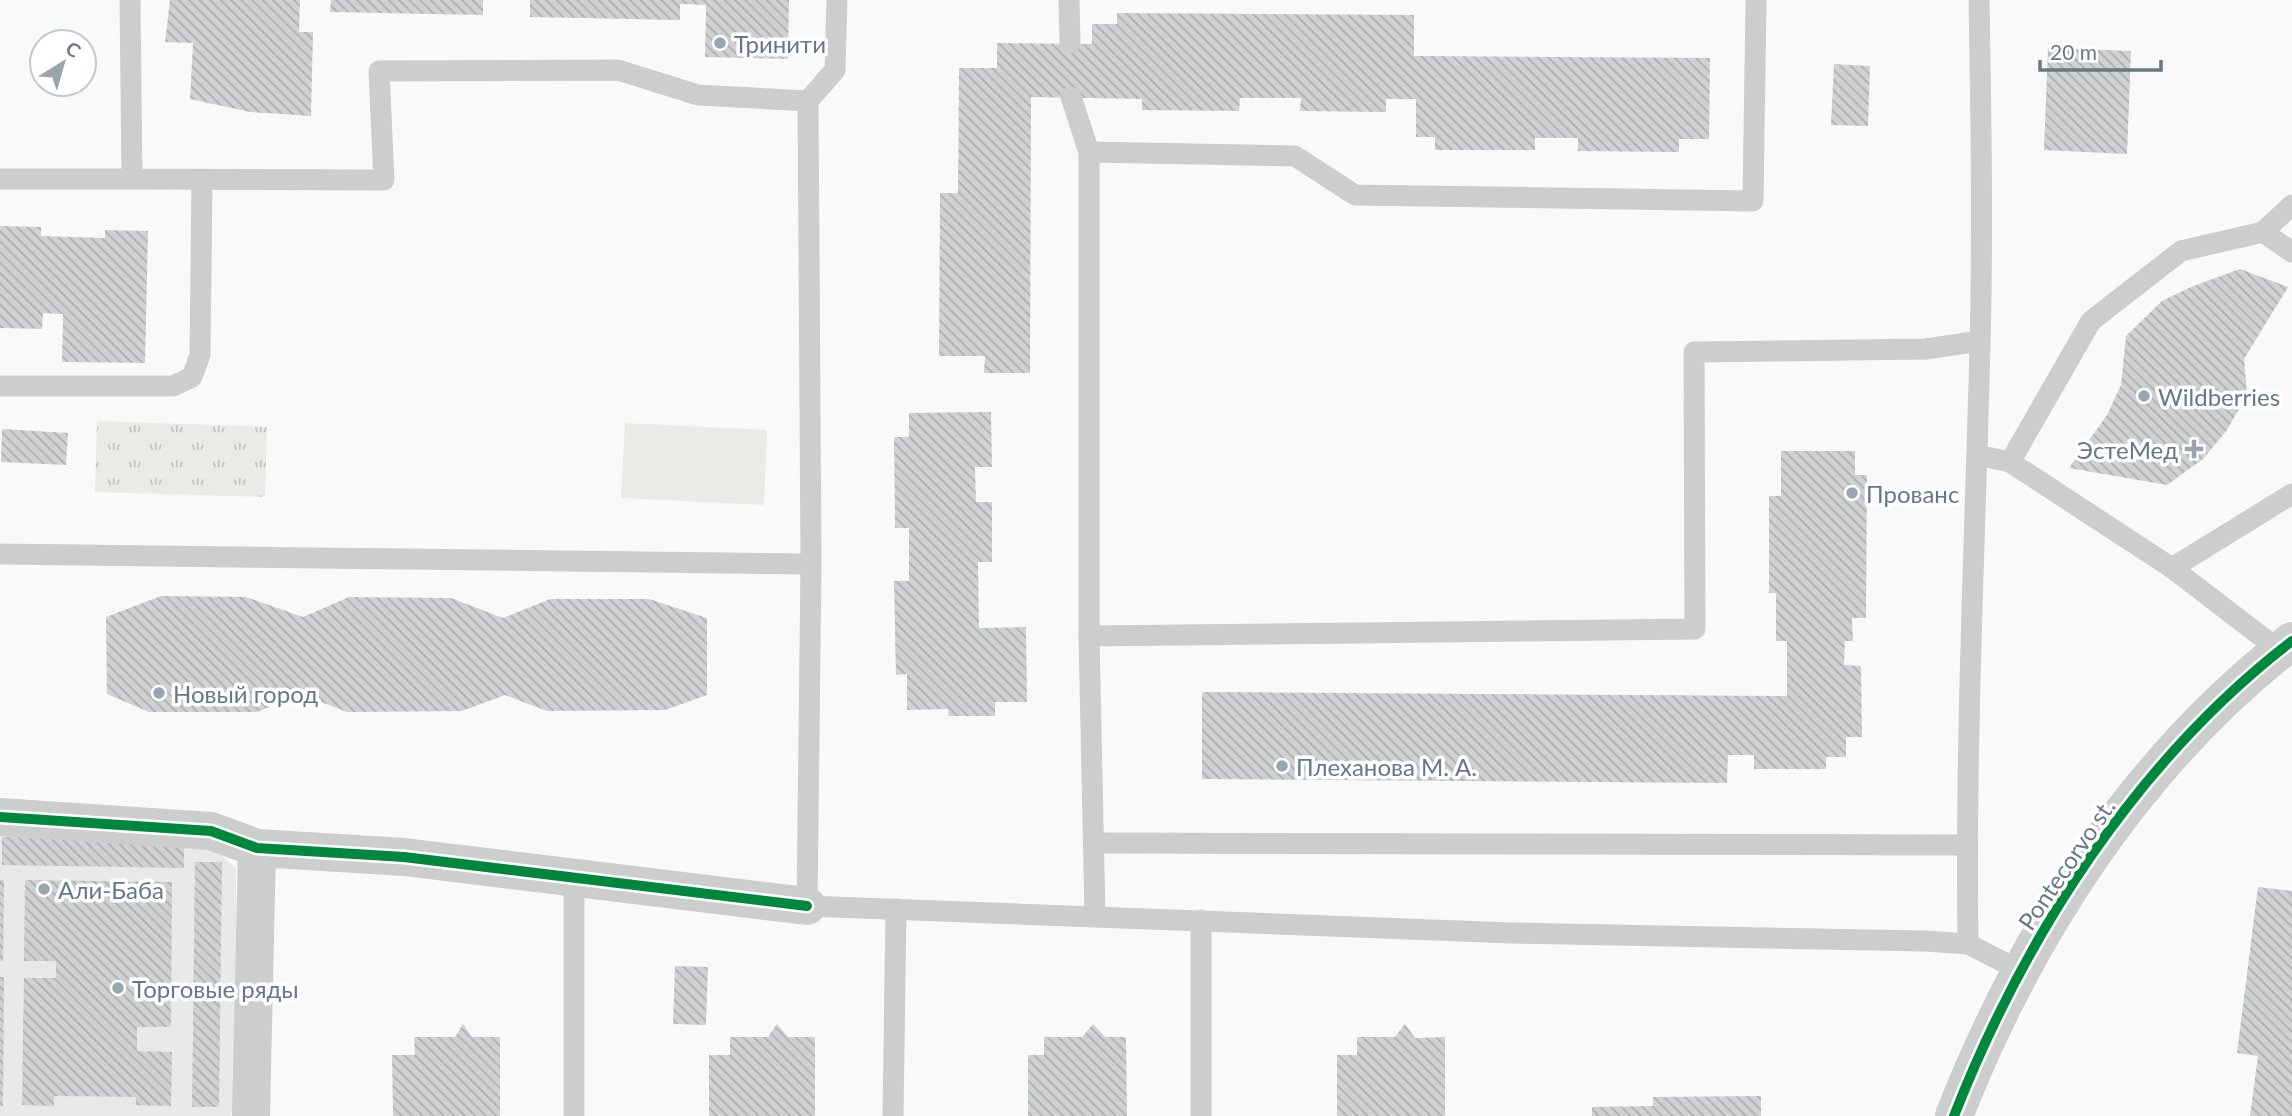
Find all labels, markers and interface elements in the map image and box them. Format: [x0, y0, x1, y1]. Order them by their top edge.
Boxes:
north arrow [28, 28, 98, 98]
scale bar [2040, 28, 2161, 72]
place label: Тринити [734, 29, 826, 58]
marker: Тринити [712, 35, 728, 51]
text: С [62, 36, 86, 62]
text: 20 m [2050, 39, 2097, 64]
place label: Wildberries [2158, 382, 2280, 411]
marker: Wildberries [2136, 388, 2152, 404]
place label: ЭстеМед [2077, 435, 2178, 464]
marker: ЭстеМед [2184, 439, 2204, 459]
place label: Прованс [1866, 479, 1959, 508]
marker: Прованс [1844, 485, 1860, 501]
place label: Новый город [173, 679, 318, 708]
marker: Новый город [151, 685, 167, 701]
place label: Плеханова М. А. [1296, 752, 1477, 781]
marker: Плеханова М. А. [1274, 758, 1290, 774]
street label: Pontecorvo st. [2012, 793, 2120, 935]
place label: Али-Баба [58, 875, 164, 904]
marker: Али-Баба [36, 881, 52, 897]
place label: Торговые ряды [132, 974, 299, 1003]
marker: Торговые ряды [110, 980, 126, 996]

